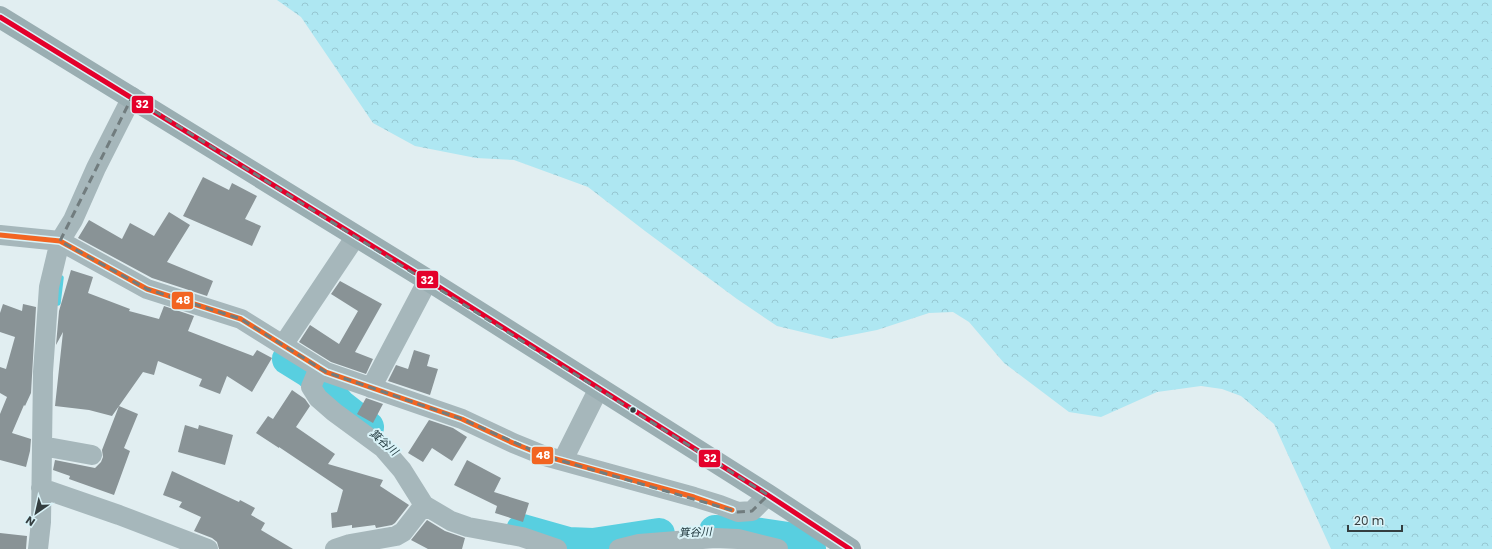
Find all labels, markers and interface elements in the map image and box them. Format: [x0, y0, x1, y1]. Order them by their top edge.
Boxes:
line badge: 32 [131, 95, 154, 114]
text: 32 [136, 96, 148, 112]
line badge: 32 [416, 270, 439, 289]
text: 32 [421, 272, 433, 288]
line badge: 48 [171, 291, 194, 310]
text: 48 [176, 292, 190, 308]
unlabelled marker [628, 405, 638, 415]
water label: 箕谷川 [366, 425, 402, 460]
line badge: 48 [531, 446, 554, 465]
text: 48 [536, 447, 550, 463]
line badge: 32 [698, 449, 721, 468]
text: 32 [704, 450, 716, 466]
north arrow [16, 493, 56, 533]
scale bar [1348, 507, 1402, 533]
text: N [23, 512, 38, 530]
text: 20 m [1354, 512, 1384, 529]
water label: 箕谷川 [678, 523, 713, 541]

